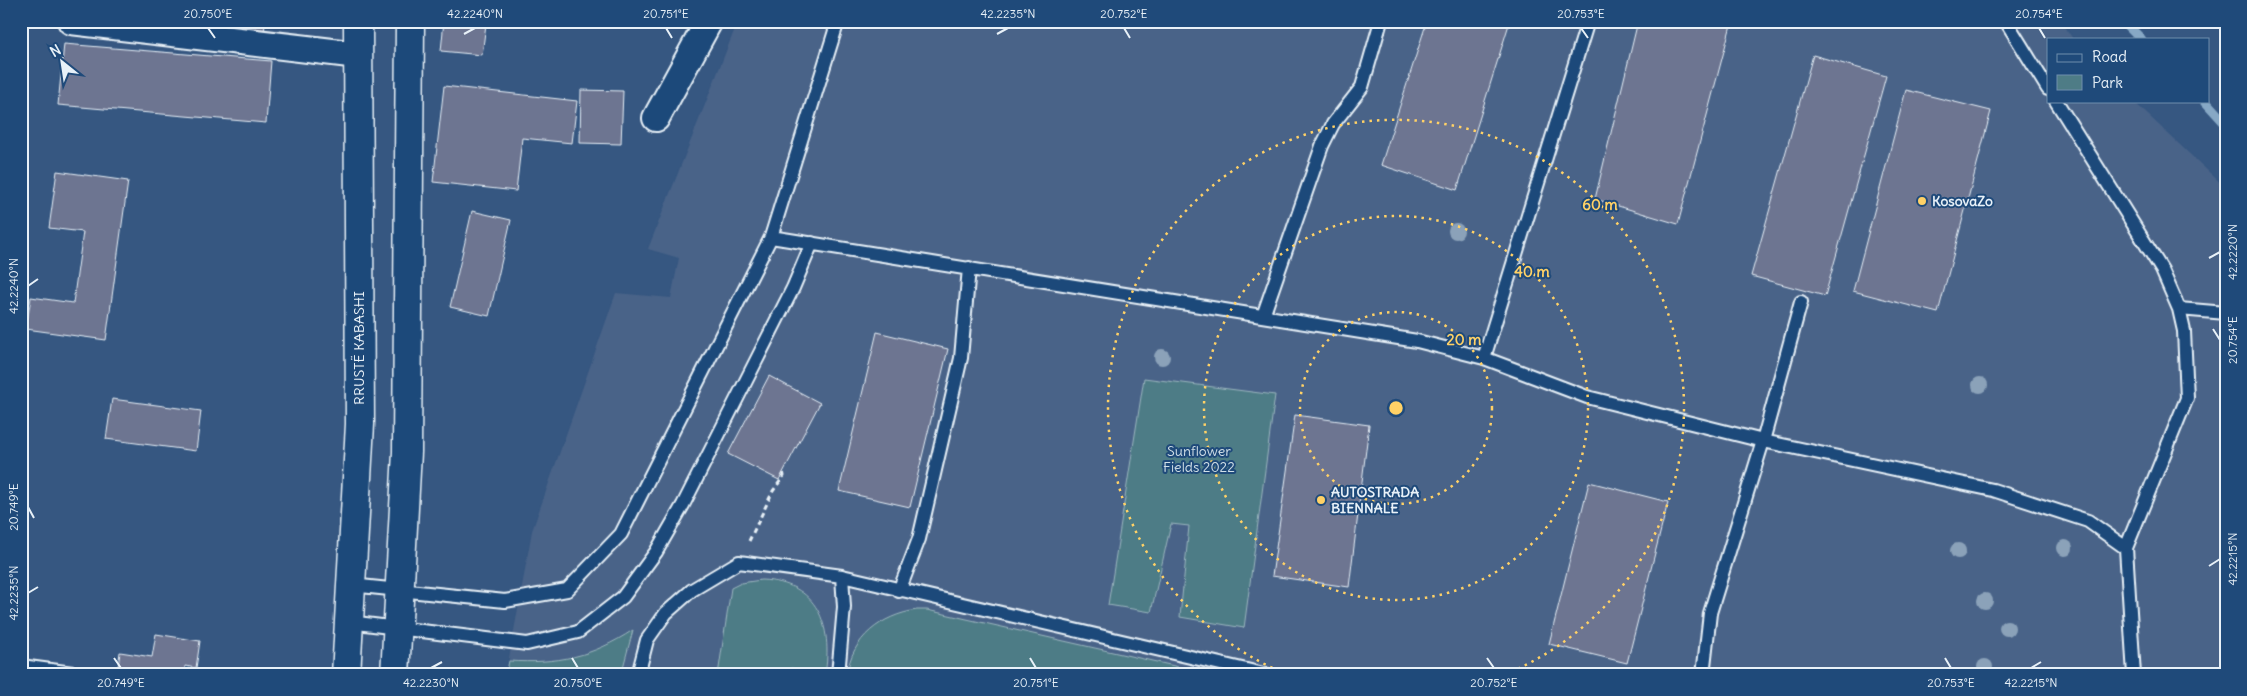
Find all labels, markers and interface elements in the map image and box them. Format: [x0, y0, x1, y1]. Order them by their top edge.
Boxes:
text: 20.750°E [184, 6, 232, 21]
text: 42.2240°N [447, 6, 503, 21]
text: 20.751°E [643, 6, 689, 21]
text: 42.2235°N [980, 6, 1036, 21]
text: 20.752°E [1100, 6, 1148, 21]
text: 20.753°E [1557, 6, 1605, 21]
text: 20.754°E [2015, 6, 2063, 21]
north arrow [38, 38, 88, 88]
legend [2047, 38, 2210, 102]
text: N [47, 41, 64, 61]
text: Road [2092, 47, 2127, 66]
text: Park [2092, 73, 2123, 92]
place label: KosovaZo [1932, 192, 1993, 210]
text: 60 m [1582, 195, 1618, 214]
marker: KosovaZo [1916, 195, 1928, 207]
text: 42.2220°N [2225, 224, 2240, 280]
text: 42.2240°N [6, 258, 21, 314]
text: 40 m [1514, 262, 1550, 281]
street label: RRUSTË KABASHI [350, 291, 368, 405]
text: 20.754°E [2225, 316, 2240, 364]
text: 20 m [1447, 330, 1481, 349]
centre of rings [1387, 399, 1405, 417]
park label: Sunflower Fields 2022 [1163, 442, 1235, 476]
text: 20.749°E [6, 483, 21, 531]
place label: AUTOSTRADA BIENNALE [1331, 483, 1419, 517]
marker: AUTOSTRADA BIENNALE [1315, 494, 1327, 506]
text: 42.2215°N [2225, 532, 2240, 586]
text: 42.2235°N [6, 565, 21, 621]
text: 20.749°E [97, 675, 145, 690]
text: 42.2230°N [403, 675, 459, 690]
text: 20.750°E [554, 675, 602, 690]
text: 20.751°E [1013, 675, 1059, 690]
text: 20.752°E [1470, 675, 1518, 690]
text: 20.753°E [1927, 675, 1975, 690]
text: 42.2215°N [2004, 675, 2058, 690]

